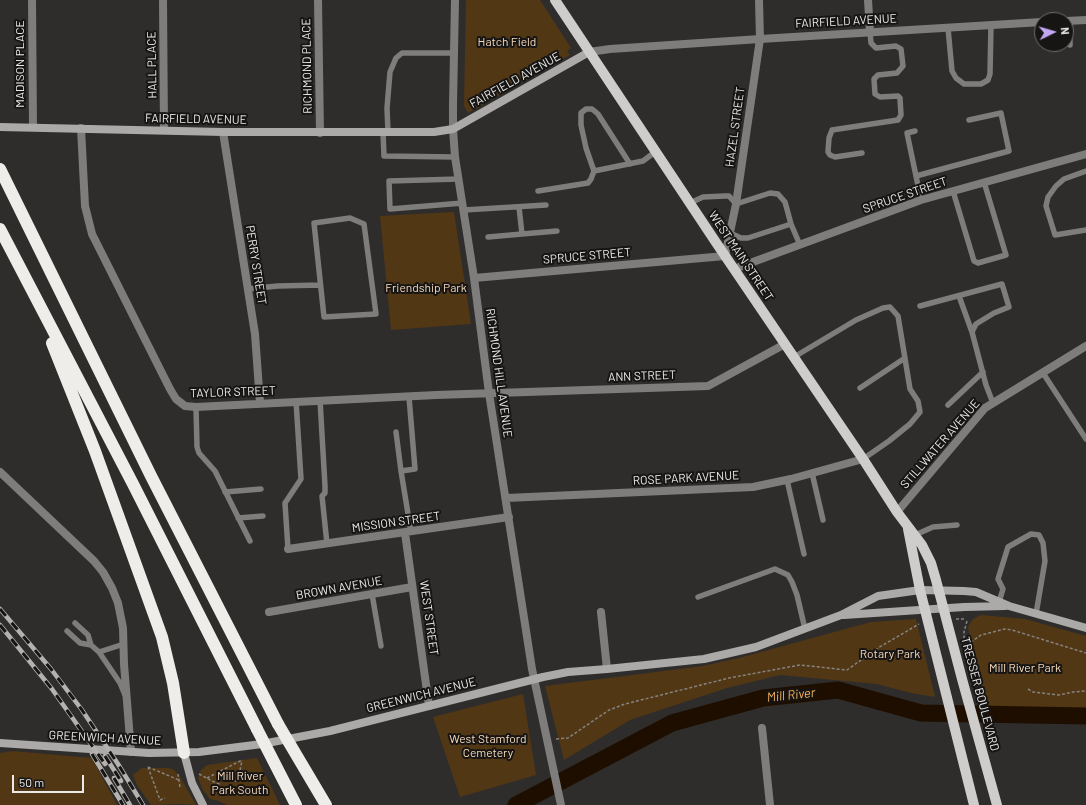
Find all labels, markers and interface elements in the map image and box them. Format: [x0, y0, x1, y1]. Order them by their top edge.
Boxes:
street label: FAIRFIELD AVENUE [795, 11, 897, 31]
north arrow [1034, 12, 1074, 52]
street label: RICHMOND PLACE [299, 18, 315, 114]
street label: MADISON PLACE [13, 20, 27, 108]
text: N [1059, 27, 1072, 35]
street label: HALL PLACE [144, 31, 160, 99]
park label: Hatch Field [478, 35, 536, 49]
street label: FAIRFIELD AVENUE [467, 49, 563, 111]
street label: HAZEL STREET [722, 86, 748, 168]
street label: FAIRFIELD AVENUE [145, 111, 247, 127]
street label: SPRUCE STREET [861, 174, 949, 216]
street label: WEST MAIN STREET [706, 208, 776, 304]
street label: PERRY STREET [243, 224, 269, 306]
street label: SPRUCE STREET [542, 245, 632, 267]
park label: Friendship Park [385, 281, 467, 295]
street label: RICHMOND HILL AVENUE [483, 307, 515, 439]
street label: ANN STREET [608, 368, 676, 384]
street label: TAYLOR STREET [190, 383, 276, 401]
street label: STILLWATER AVENUE [897, 396, 983, 492]
street label: ROSE PARK AVENUE [632, 468, 740, 488]
street label: MISSION STREET [351, 509, 441, 535]
street label: BROWN AVENUE [295, 573, 383, 603]
street label: WEST STREET [417, 579, 441, 657]
street label: TRESSER BOULEVARD [958, 635, 1002, 753]
park label: Rotary Park [860, 647, 920, 661]
park label: Mill River Park [989, 661, 1061, 675]
street label: GREENWICH AVENUE [365, 674, 477, 716]
water label: Mill River [766, 685, 816, 705]
street label: GREENWICH AVENUE [48, 728, 162, 748]
park label: West Stamford Cemetery [449, 732, 527, 760]
scale bar [14, 767, 86, 793]
park label: Mill River Park South [212, 769, 268, 797]
text: 50 m [19, 775, 44, 789]

